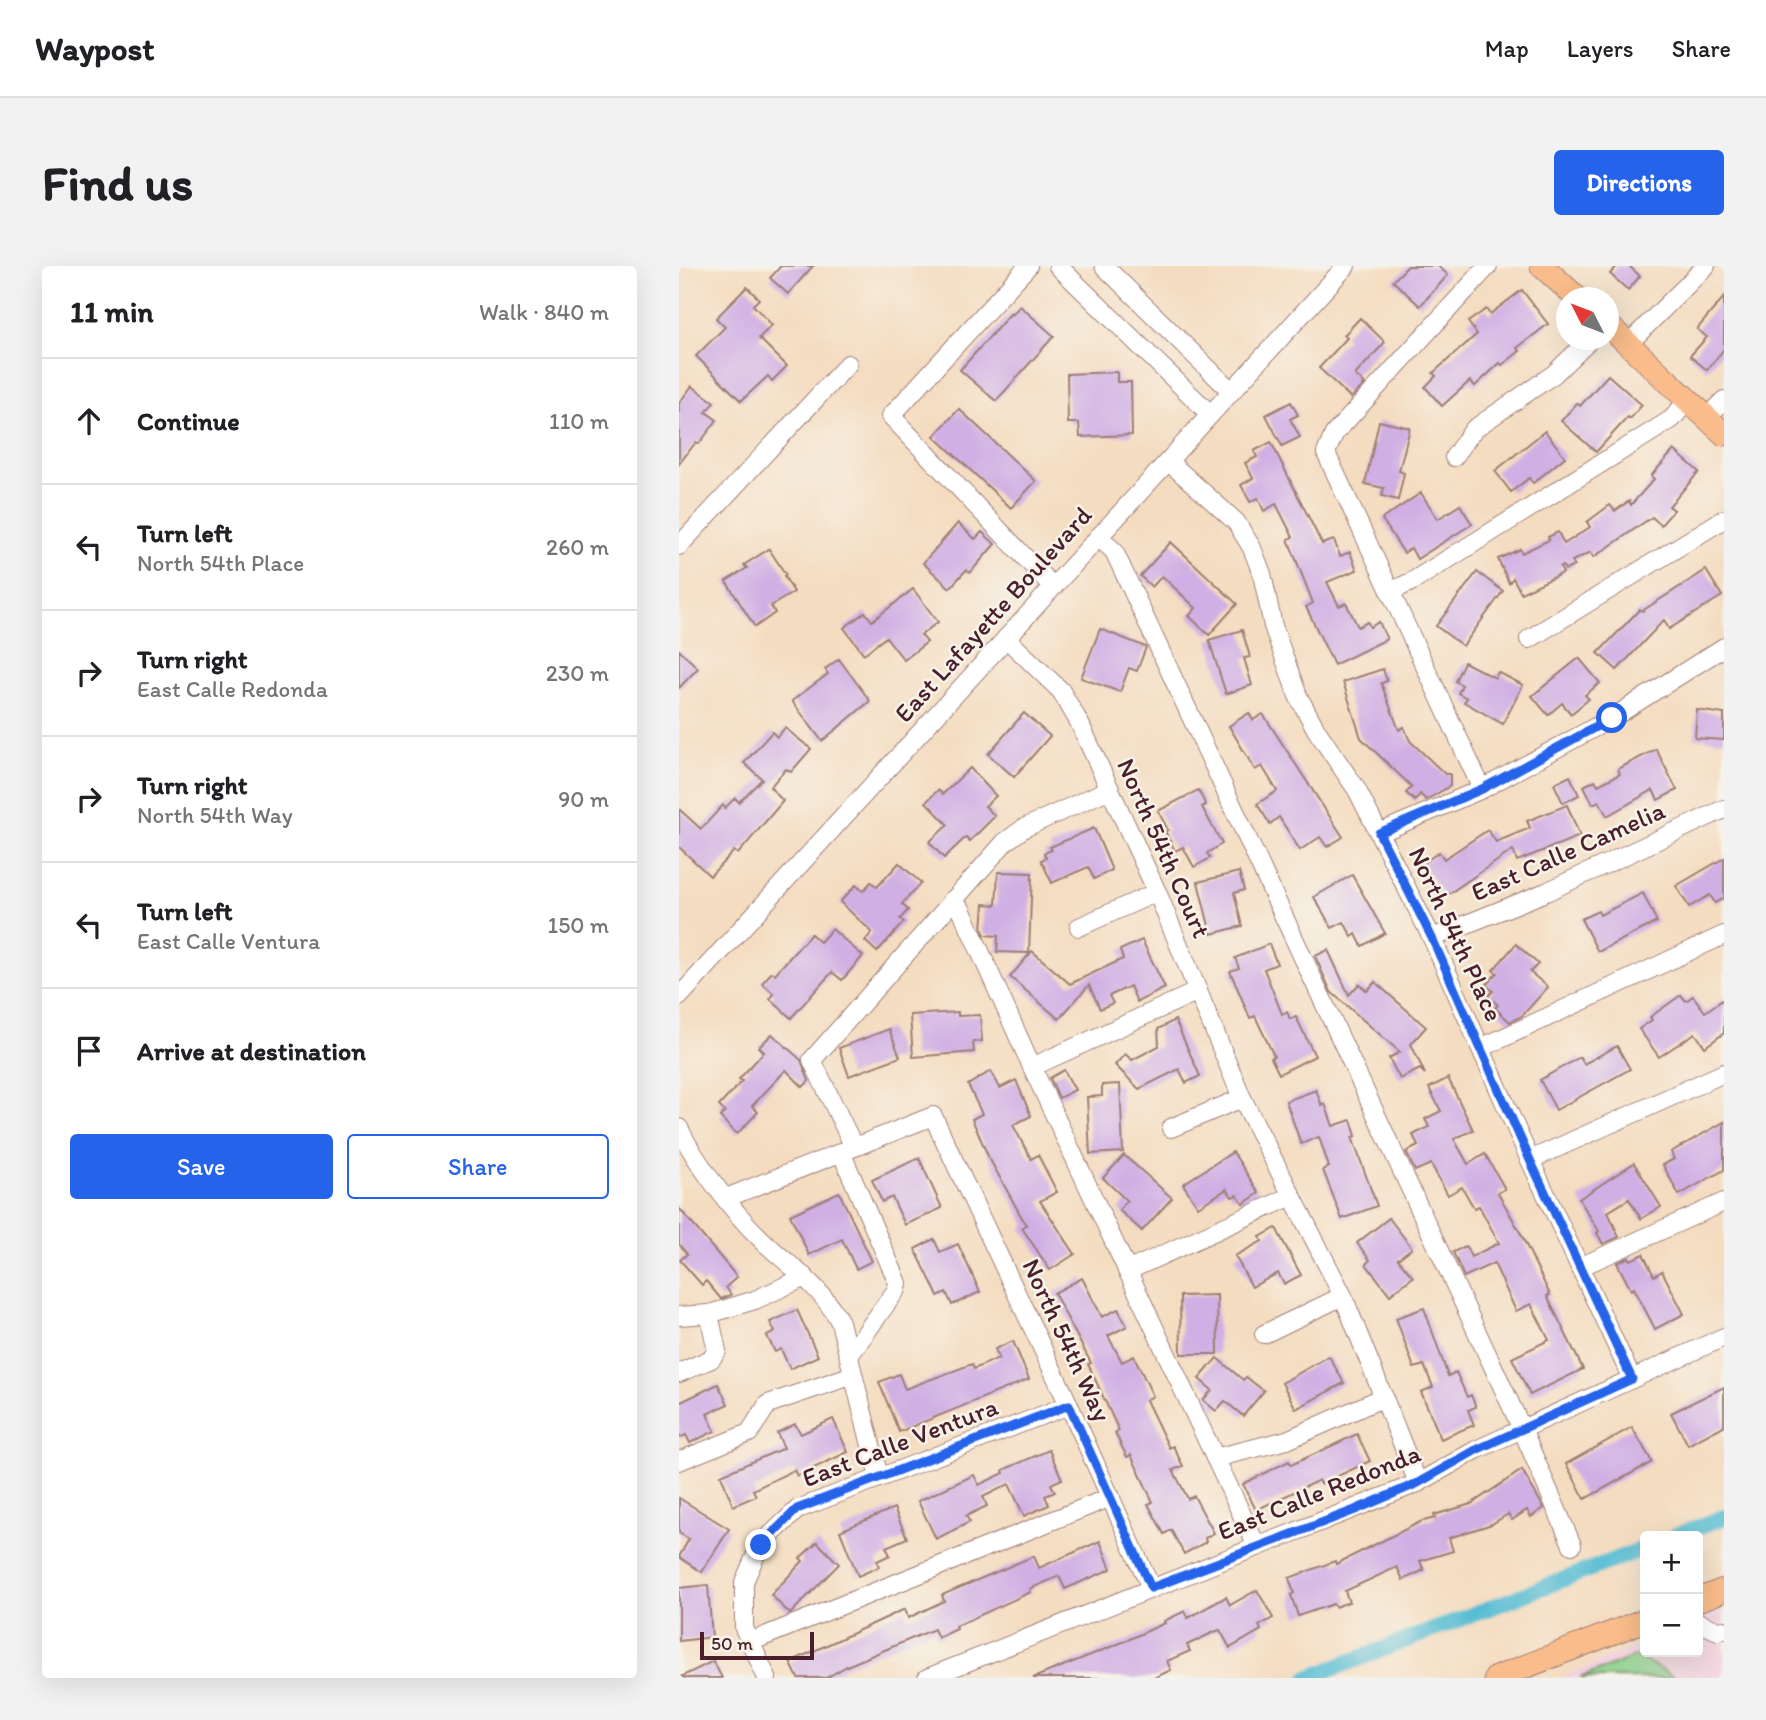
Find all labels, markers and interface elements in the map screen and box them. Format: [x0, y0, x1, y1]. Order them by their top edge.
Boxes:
text: Waypost [35, 29, 155, 68]
text: Map [1485, 34, 1529, 63]
text: Layers [1567, 34, 1634, 63]
text: Share [1672, 34, 1731, 63]
button: Directions [1554, 150, 1724, 215]
text: Find us [42, 153, 193, 212]
north arrow [1556, 287, 1619, 350]
text: 11 min [70, 293, 154, 330]
text: Walk · 840 m [479, 298, 609, 326]
icon: ahead [70, 402, 108, 440]
text: Continue [137, 405, 240, 437]
text: 110 m [549, 407, 609, 435]
street label: East Lafayette Boulevard [887, 499, 1099, 729]
text: Turn left [137, 517, 233, 549]
icon: left [70, 528, 108, 566]
text: 260 m [546, 533, 609, 561]
text: North 54th Place [137, 549, 304, 577]
text: Turn right [137, 643, 248, 675]
icon: right [70, 654, 108, 692]
text: 230 m [546, 659, 609, 687]
text: East Calle Redonda [137, 675, 328, 703]
route start [1596, 702, 1627, 733]
street label: North 54th Court [1110, 753, 1218, 943]
text: Turn right [137, 769, 248, 801]
icon: right [70, 780, 108, 818]
text: 90 m [558, 785, 609, 813]
street label: East Calle Camelia [1466, 794, 1670, 908]
text: North 54th Way [137, 801, 293, 829]
street label: North 54th Place [1402, 842, 1510, 1026]
text: Turn left [137, 895, 233, 927]
icon: left [70, 906, 108, 944]
text: 150 m [548, 911, 609, 939]
text: East Calle Ventura [137, 927, 320, 955]
icon: arrive [70, 1032, 108, 1070]
text: Arrive at destination [137, 1035, 366, 1067]
button: Save [70, 1134, 333, 1199]
button: Share [347, 1134, 609, 1199]
street label: North 54th Way [1015, 1254, 1119, 1426]
street label: East Calle Ventura [798, 1390, 1003, 1494]
street label: East Calle Redonda [1213, 1437, 1426, 1547]
route end [745, 1529, 776, 1560]
map controls [1640, 1531, 1703, 1657]
button: + [1640, 1531, 1703, 1594]
button: − [1640, 1594, 1703, 1657]
scale bar [700, 1629, 814, 1661]
text: 50 m [711, 1632, 753, 1655]

